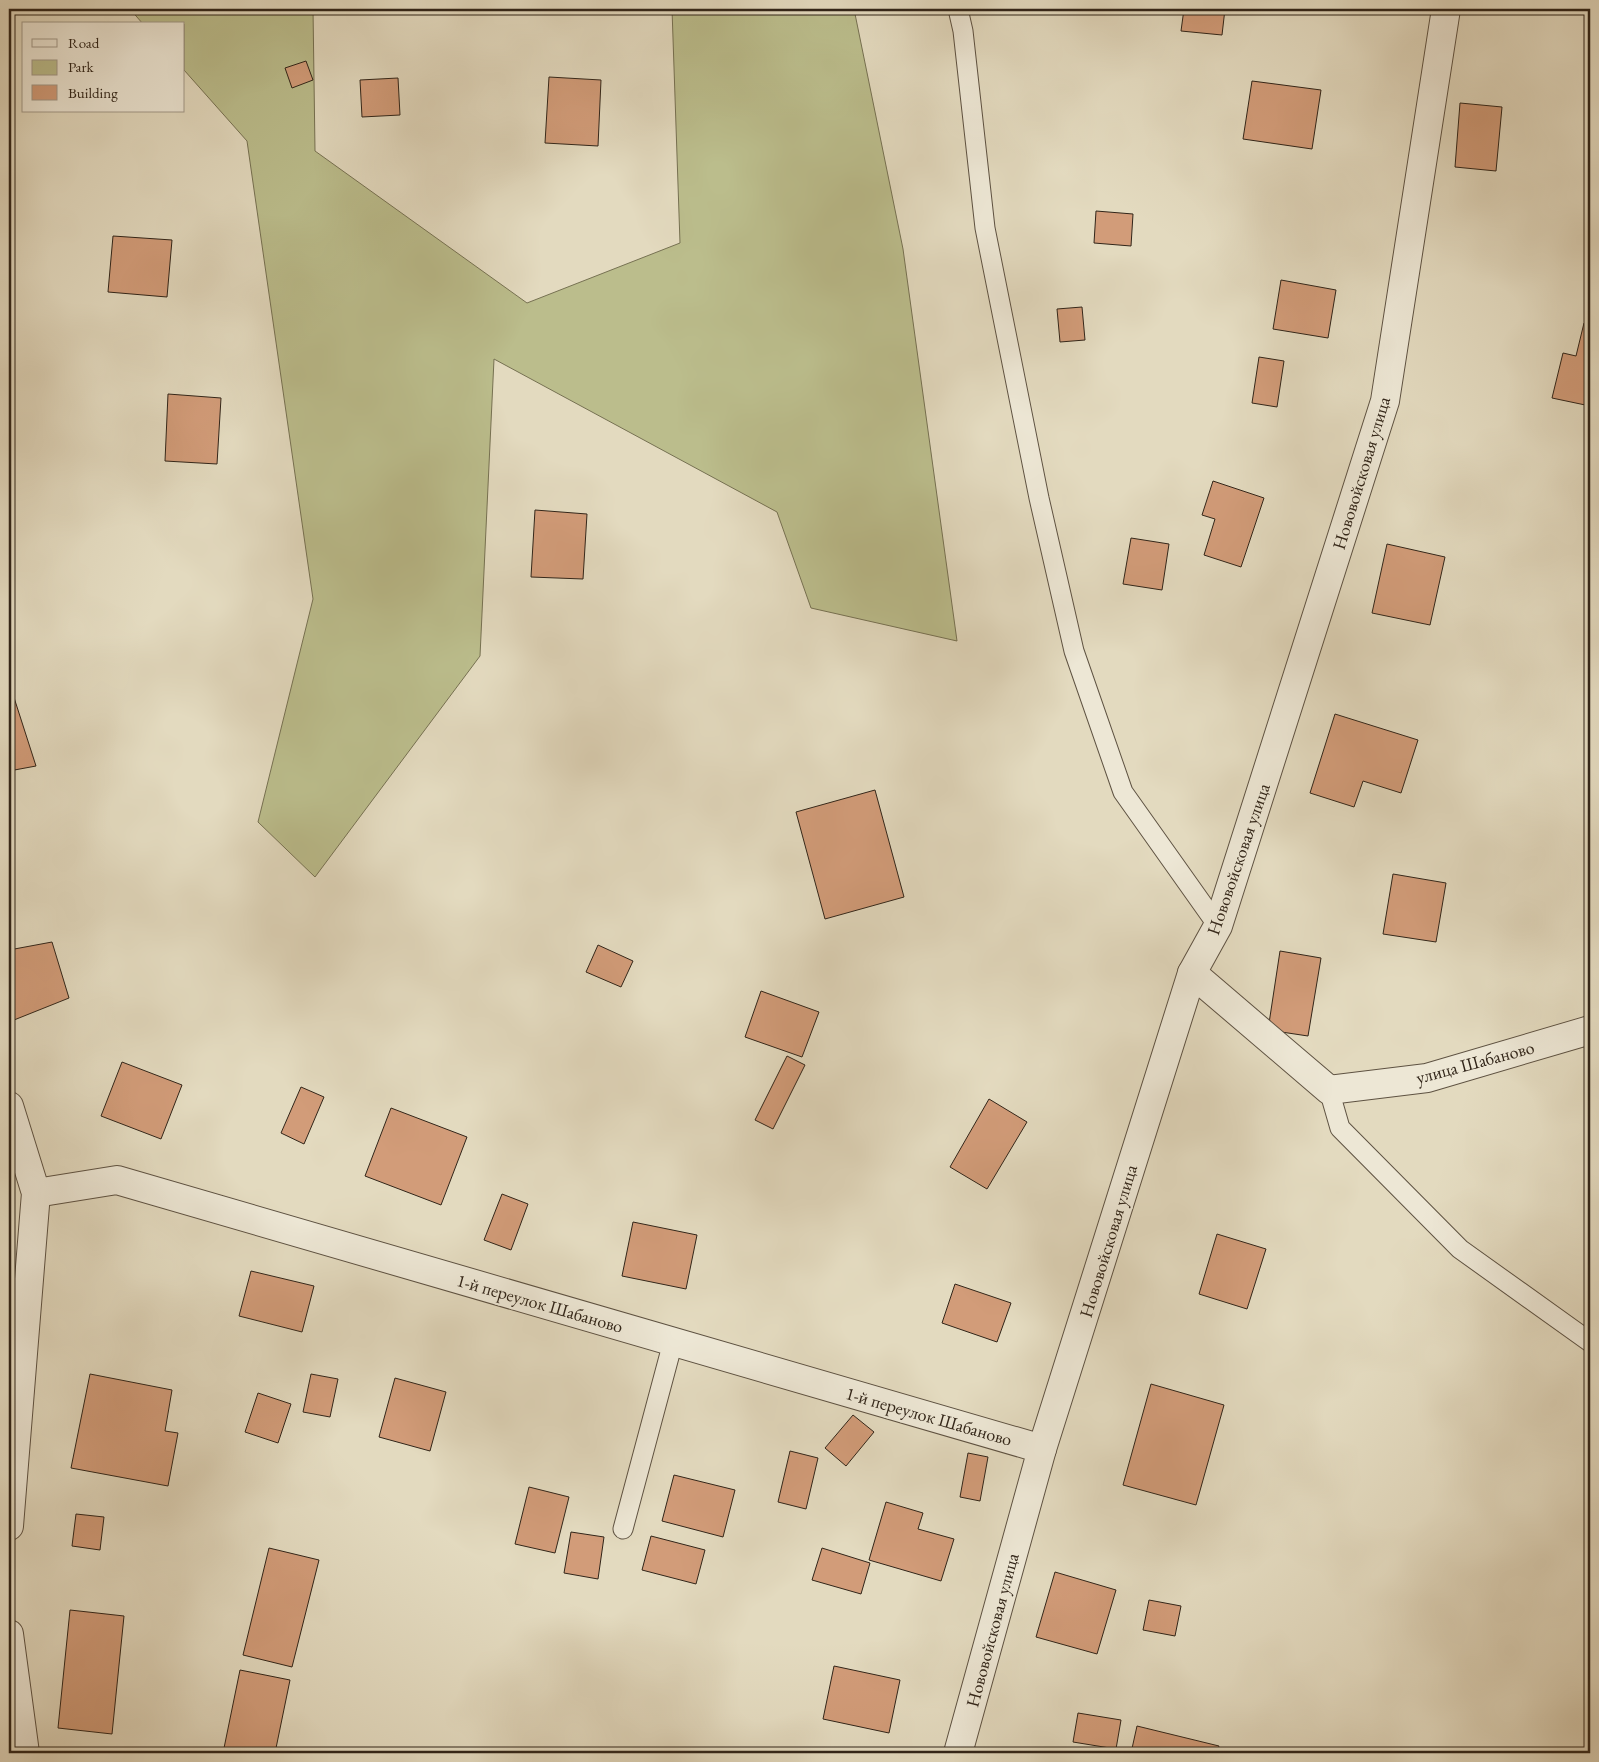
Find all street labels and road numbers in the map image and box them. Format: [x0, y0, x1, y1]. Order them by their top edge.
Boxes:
street label: Нововойсковая улица [1327, 393, 1395, 552]
street label: Нововойсковая улица [1201, 779, 1275, 938]
street label: улица Шабаново [1413, 1035, 1537, 1089]
street label: Нововойсковая улица [1074, 1161, 1142, 1320]
street label: 1-й переулок Шабаново [454, 1268, 626, 1338]
street label: 1-й переулок Шабаново [843, 1381, 1015, 1451]
street label: Нововойсковая улица [960, 1550, 1024, 1710]

